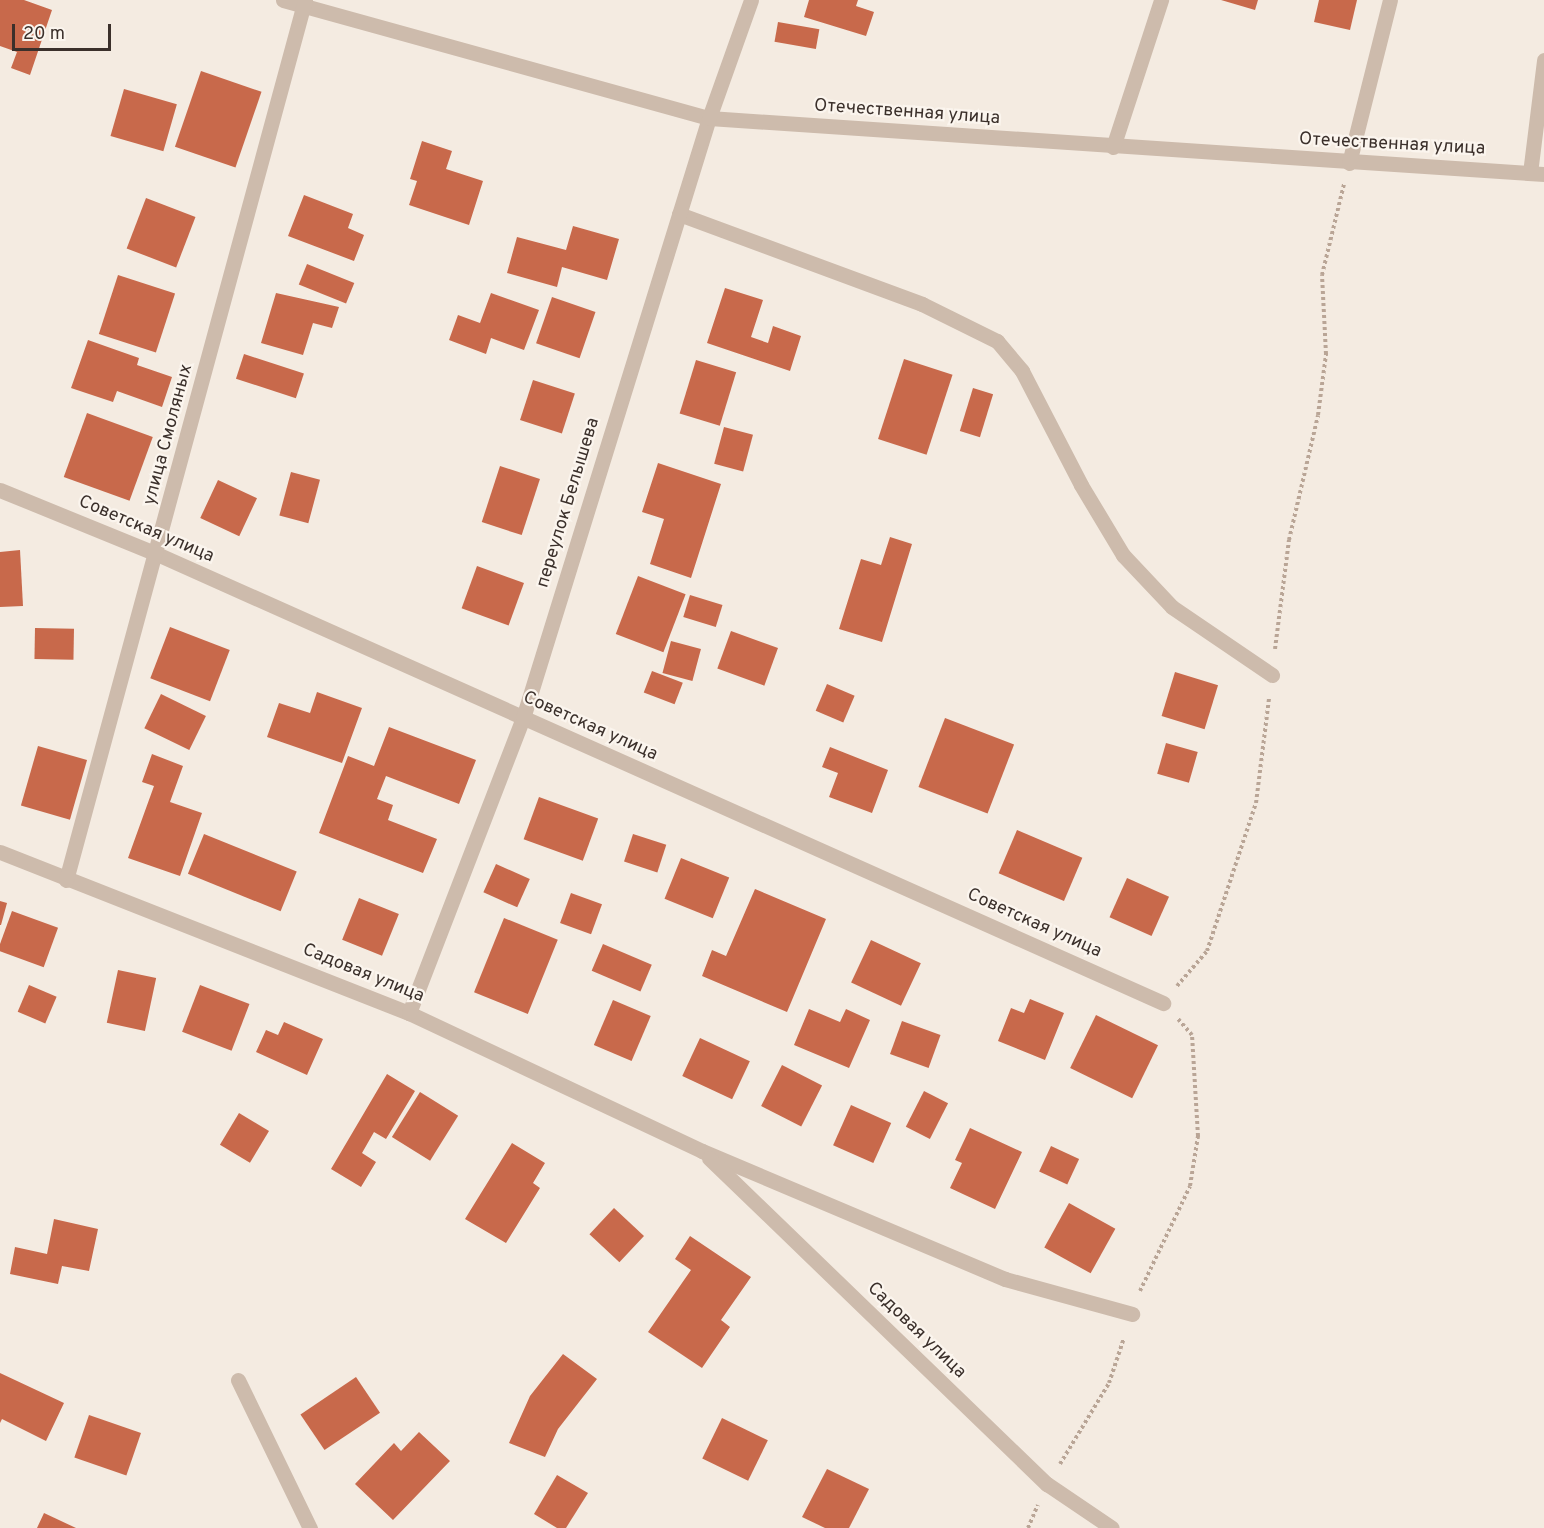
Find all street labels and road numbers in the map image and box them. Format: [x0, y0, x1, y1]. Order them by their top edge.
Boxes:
street label: Отечественная улица [813, 96, 1001, 130]
street label: Отечественная улица [1298, 129, 1486, 161]
street label: улица Смоляных [140, 362, 198, 508]
street label: переулок Белышева [533, 416, 605, 590]
street label: Советская улица [75, 492, 217, 568]
street label: Советская улица [519, 688, 661, 766]
street label: Советская улица [963, 885, 1105, 963]
street label: Садовая улица [299, 940, 427, 1008]
street label: Садовая улица [862, 1278, 970, 1384]

